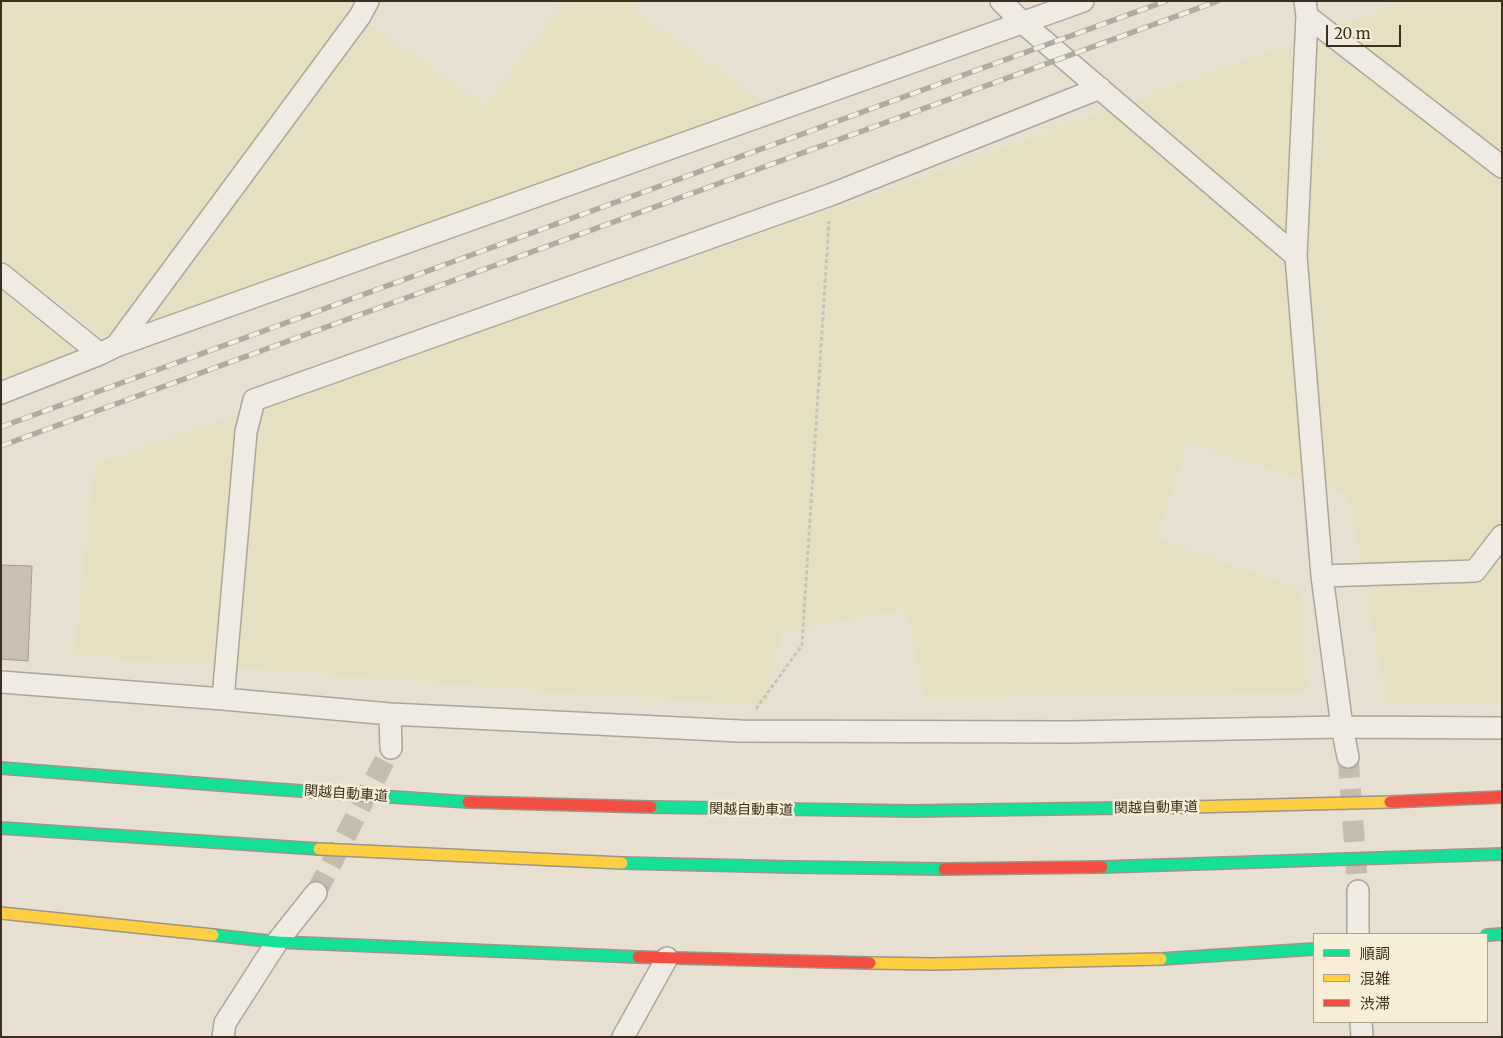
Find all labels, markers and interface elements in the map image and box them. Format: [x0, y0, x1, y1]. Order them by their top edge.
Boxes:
scale bar [1328, 15, 1403, 47]
text: 20 m [1334, 24, 1371, 43]
street label: 関越自動車道 [304, 783, 388, 805]
street label: 関越自動車道 [1114, 799, 1198, 817]
street label: 関越自動車道 [709, 801, 793, 819]
legend [1313, 933, 1488, 1023]
text: 順調 [1360, 944, 1390, 963]
text: 混雑 [1360, 969, 1390, 988]
text: 渋滞 [1360, 994, 1390, 1013]

